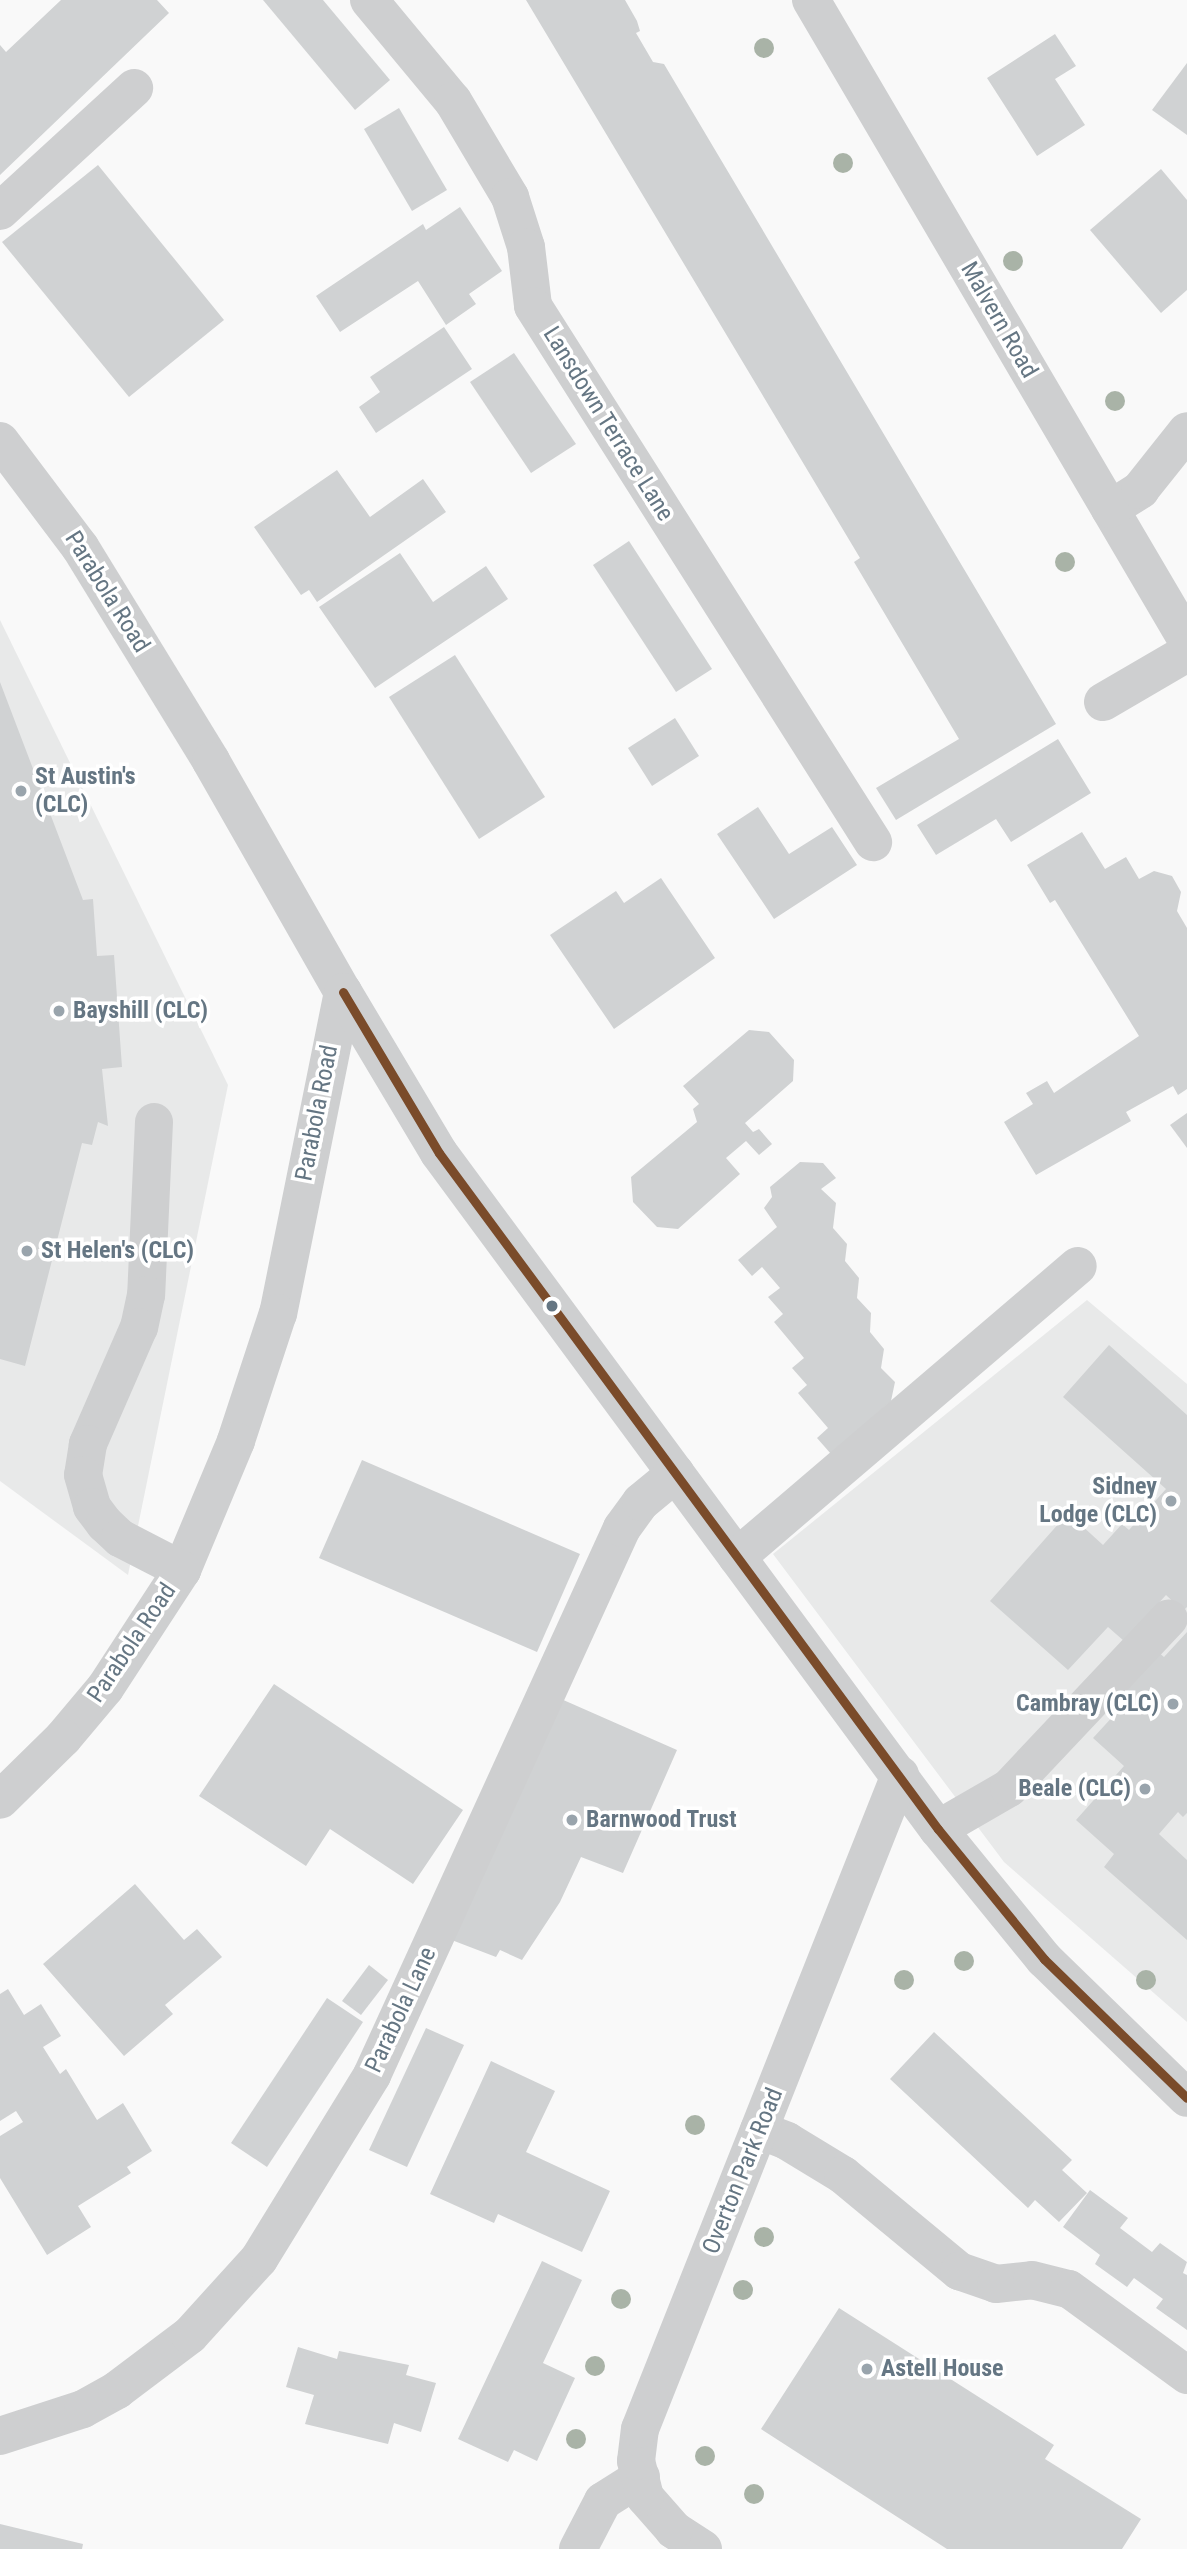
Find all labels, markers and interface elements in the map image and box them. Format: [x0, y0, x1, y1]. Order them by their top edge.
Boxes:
street label: Malvern Road [954, 257, 1044, 383]
street label: Lansdown Terrace Lane [536, 321, 680, 527]
street label: Parabola Road [58, 526, 156, 658]
place label: St Austin's (CLC) [35, 763, 136, 819]
marker: St Austin's (CLC) [13, 783, 29, 799]
place label: Bayshill (CLC) [73, 997, 208, 1025]
marker: Bayshill (CLC) [51, 1003, 67, 1019]
street label: Parabola Road [290, 1043, 344, 1183]
place label: St Helen's (CLC) [41, 1237, 194, 1265]
marker: St Helen's (CLC) [19, 1243, 35, 1259]
unlabelled marker [545, 1299, 559, 1313]
place label: Sidney Lodge (CLC) [1039, 1473, 1157, 1529]
marker: Sidney Lodge (CLC) [1163, 1493, 1179, 1509]
street label: Parabola Road [82, 1578, 182, 1708]
place label: Cambray (CLC) [1016, 1690, 1159, 1718]
marker: Cambray (CLC) [1165, 1696, 1181, 1712]
place label: Beale (CLC) [1018, 1775, 1131, 1803]
marker: Beale (CLC) [1137, 1781, 1153, 1797]
place label: Barnwood Trust [586, 1806, 737, 1834]
marker: Barnwood Trust [564, 1812, 580, 1828]
street label: Parabola Lane [359, 1943, 443, 2077]
street label: Overton Park Road [697, 2084, 789, 2258]
place label: Astell House [881, 2355, 1004, 2383]
marker: Astell House [859, 2361, 875, 2377]

